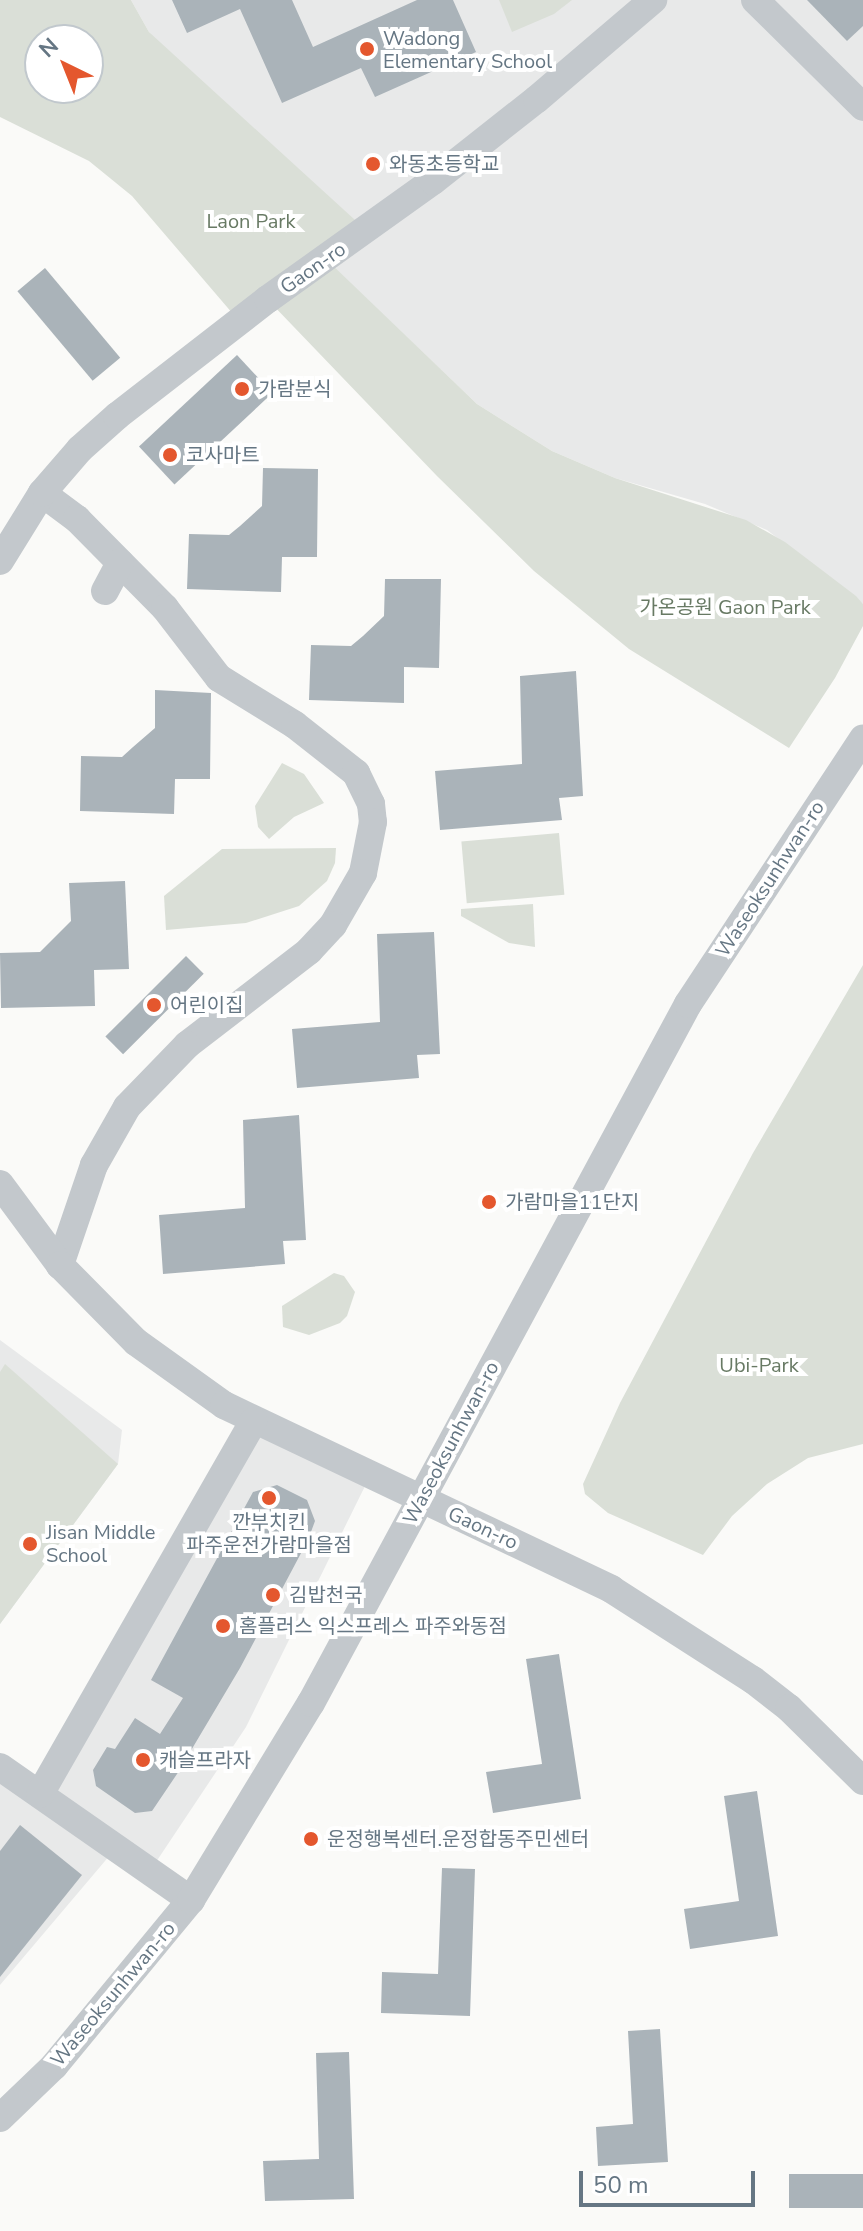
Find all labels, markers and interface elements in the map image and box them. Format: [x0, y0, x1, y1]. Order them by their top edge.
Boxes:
north arrow [24, 24, 104, 104]
place label: Wadong Elementary School [383, 26, 552, 73]
text: N [33, 31, 65, 64]
marker: Wadong Elementary School [358, 40, 376, 58]
place label: 와동초등학교 [389, 152, 499, 176]
marker: 와동초등학교 [364, 155, 382, 173]
park label: Laon Park [206, 209, 296, 233]
street label: Gaon-ro [276, 237, 350, 299]
place label: 가람분식 [258, 377, 332, 401]
marker: 가람분식 [233, 380, 251, 398]
place label: 코사마트 [186, 443, 260, 467]
marker: 코사마트 [161, 446, 179, 464]
park label: 가온공원 Gaon Park [639, 595, 811, 619]
street label: Waseoksunhwan-ro [711, 796, 829, 962]
place label: 어린이집 [170, 993, 244, 1017]
marker: 어린이집 [145, 996, 163, 1014]
place label: 가람마을11단지 [505, 1190, 639, 1214]
marker: 가람마을11단지 [480, 1193, 498, 1211]
park label: Ubi-Park [719, 1353, 799, 1377]
street label: Waseoksunhwan-ro [398, 1357, 504, 1529]
marker: 깐부치킨 파주운전가람마을점 [260, 1489, 278, 1507]
street label: Gaon-ro [444, 1501, 522, 1555]
place label: 깐부치킨 파주운전가람마을점 [186, 1510, 352, 1557]
place label: Jisan Middle School [46, 1520, 155, 1567]
marker: Jisan Middle School [21, 1535, 39, 1553]
place label: 김밥천국 [289, 1583, 363, 1607]
marker: 김밥천국 [264, 1586, 282, 1604]
place label: 홈플러스 익스프레스 파주와동점 [239, 1614, 507, 1638]
marker: 홈플러스 익스프레스 파주와동점 [214, 1617, 232, 1635]
place label: 캐슬프라자 [159, 1748, 251, 1772]
marker: 캐슬프라자 [134, 1751, 152, 1769]
place label: 운정행복센터.운정합동주민센터 [327, 1827, 589, 1851]
marker: 운정행복센터.운정합동주민센터 [302, 1830, 320, 1848]
street label: Waseoksunhwan-ro [46, 1917, 180, 2071]
scale bar [583, 2155, 759, 2205]
text: 50 m [593, 2169, 649, 2201]

